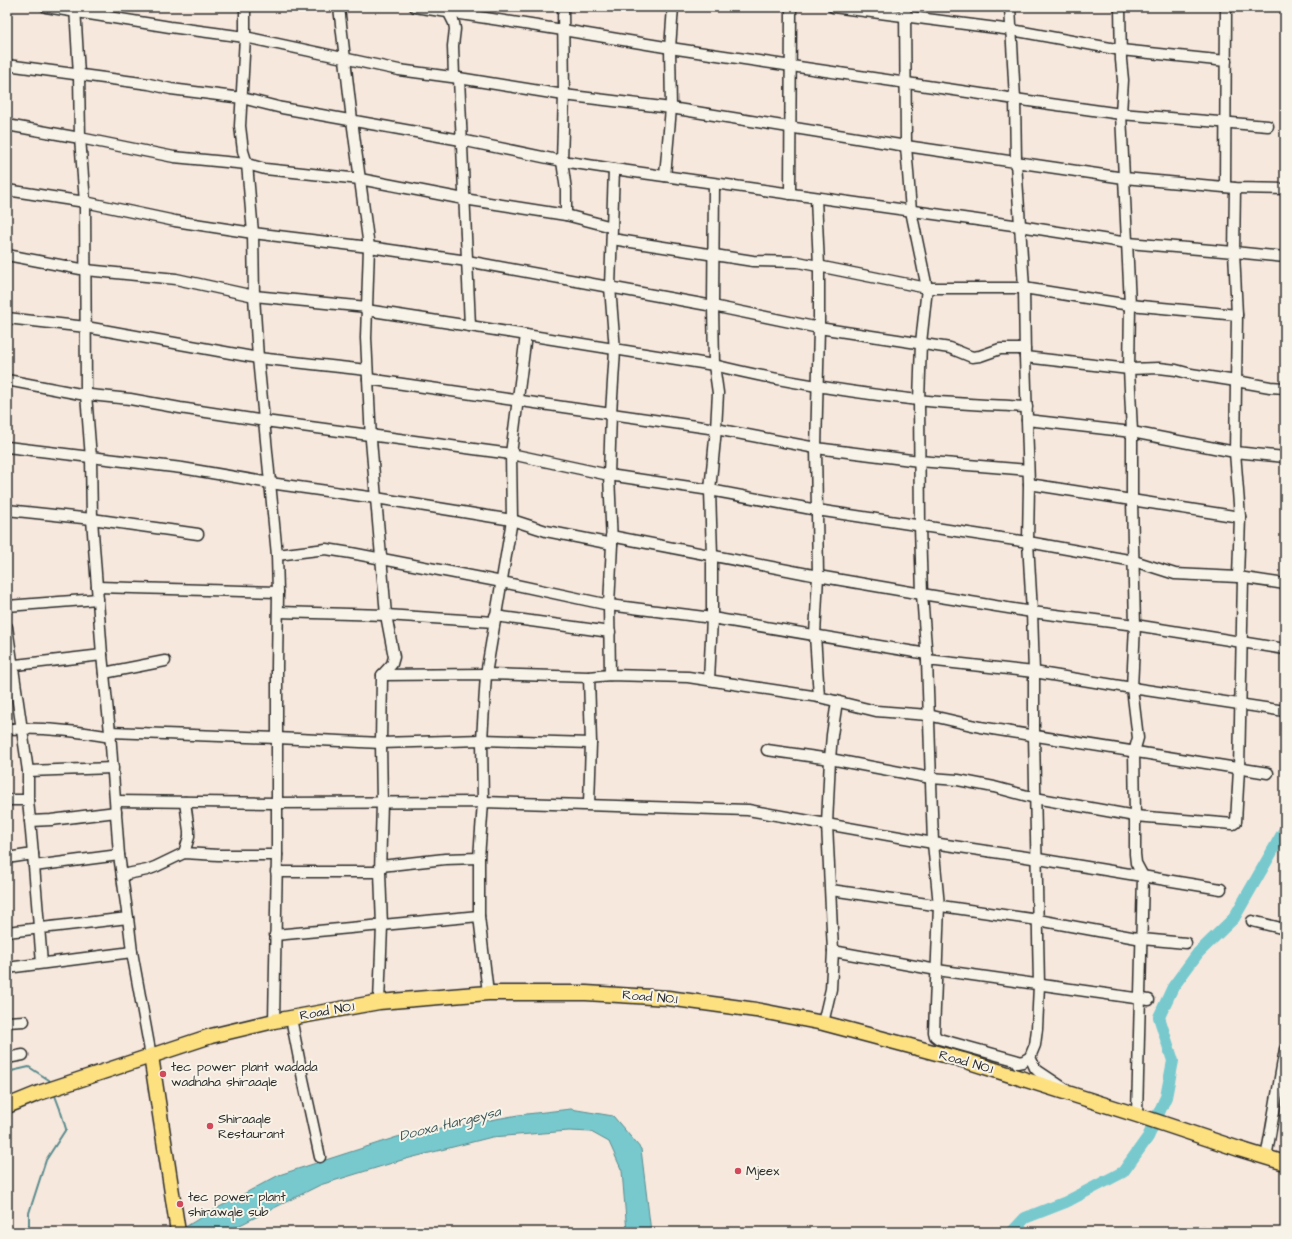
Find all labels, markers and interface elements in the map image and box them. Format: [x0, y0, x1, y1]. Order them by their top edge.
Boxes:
street label: Road NO.1 [622, 986, 679, 1008]
street label: Road NO.1 [298, 997, 356, 1025]
street label: Road NO.1 [937, 1046, 995, 1078]
place label: tec power plant wadada wadnaha shiraaqle [171, 1058, 318, 1091]
marker: tec power plant wadada wadnaha shiraaqle [158, 1069, 168, 1079]
water label: Dooxa Hargeysa [397, 1101, 504, 1146]
place label: Shiraaqle Restaurant [218, 1110, 286, 1143]
marker: Shiraaqle Restaurant [205, 1121, 215, 1131]
place label: Mjeex [746, 1162, 780, 1180]
marker: Mjeex [733, 1166, 743, 1176]
place label: tec power plant shirawqle sub [188, 1188, 287, 1221]
marker: tec power plant shirawqle sub [175, 1199, 185, 1209]

